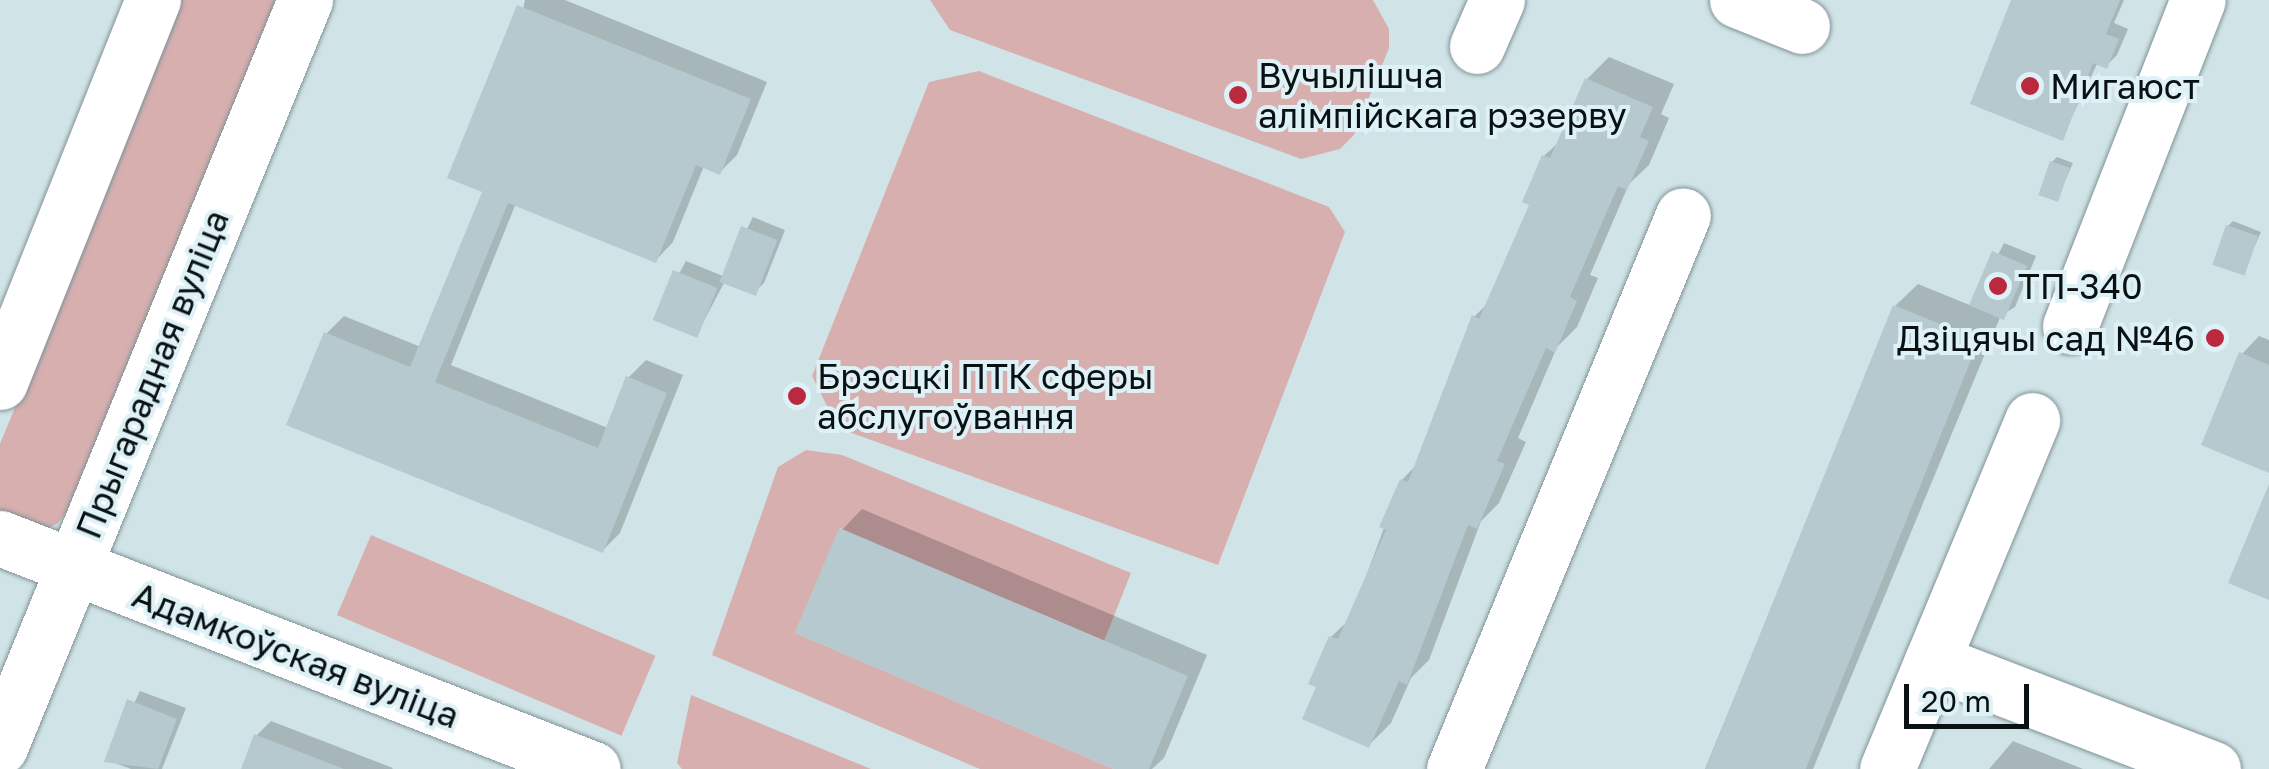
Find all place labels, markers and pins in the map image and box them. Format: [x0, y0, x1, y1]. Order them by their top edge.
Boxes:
place label: Вучылішча алімпійскага рэзерву [1258, 54, 1627, 136]
place label: Мигаюст [2050, 65, 2200, 107]
marker: Мигаюст [2019, 75, 2041, 97]
marker: Вучылішча алімпійскага рэзерву [1227, 84, 1249, 106]
place label: ТП-340 [2018, 265, 2143, 307]
marker: ТП-340 [1987, 275, 2009, 297]
place label: Дзіцячы сад №46 [1897, 317, 2195, 359]
marker: Дзіцячы сад №46 [2204, 327, 2226, 349]
place label: Брэсцкі ПТК сферы абслугоўвання [817, 355, 1153, 437]
marker: Брэсцкі ПТК сферы абслугоўвання [786, 385, 808, 407]

